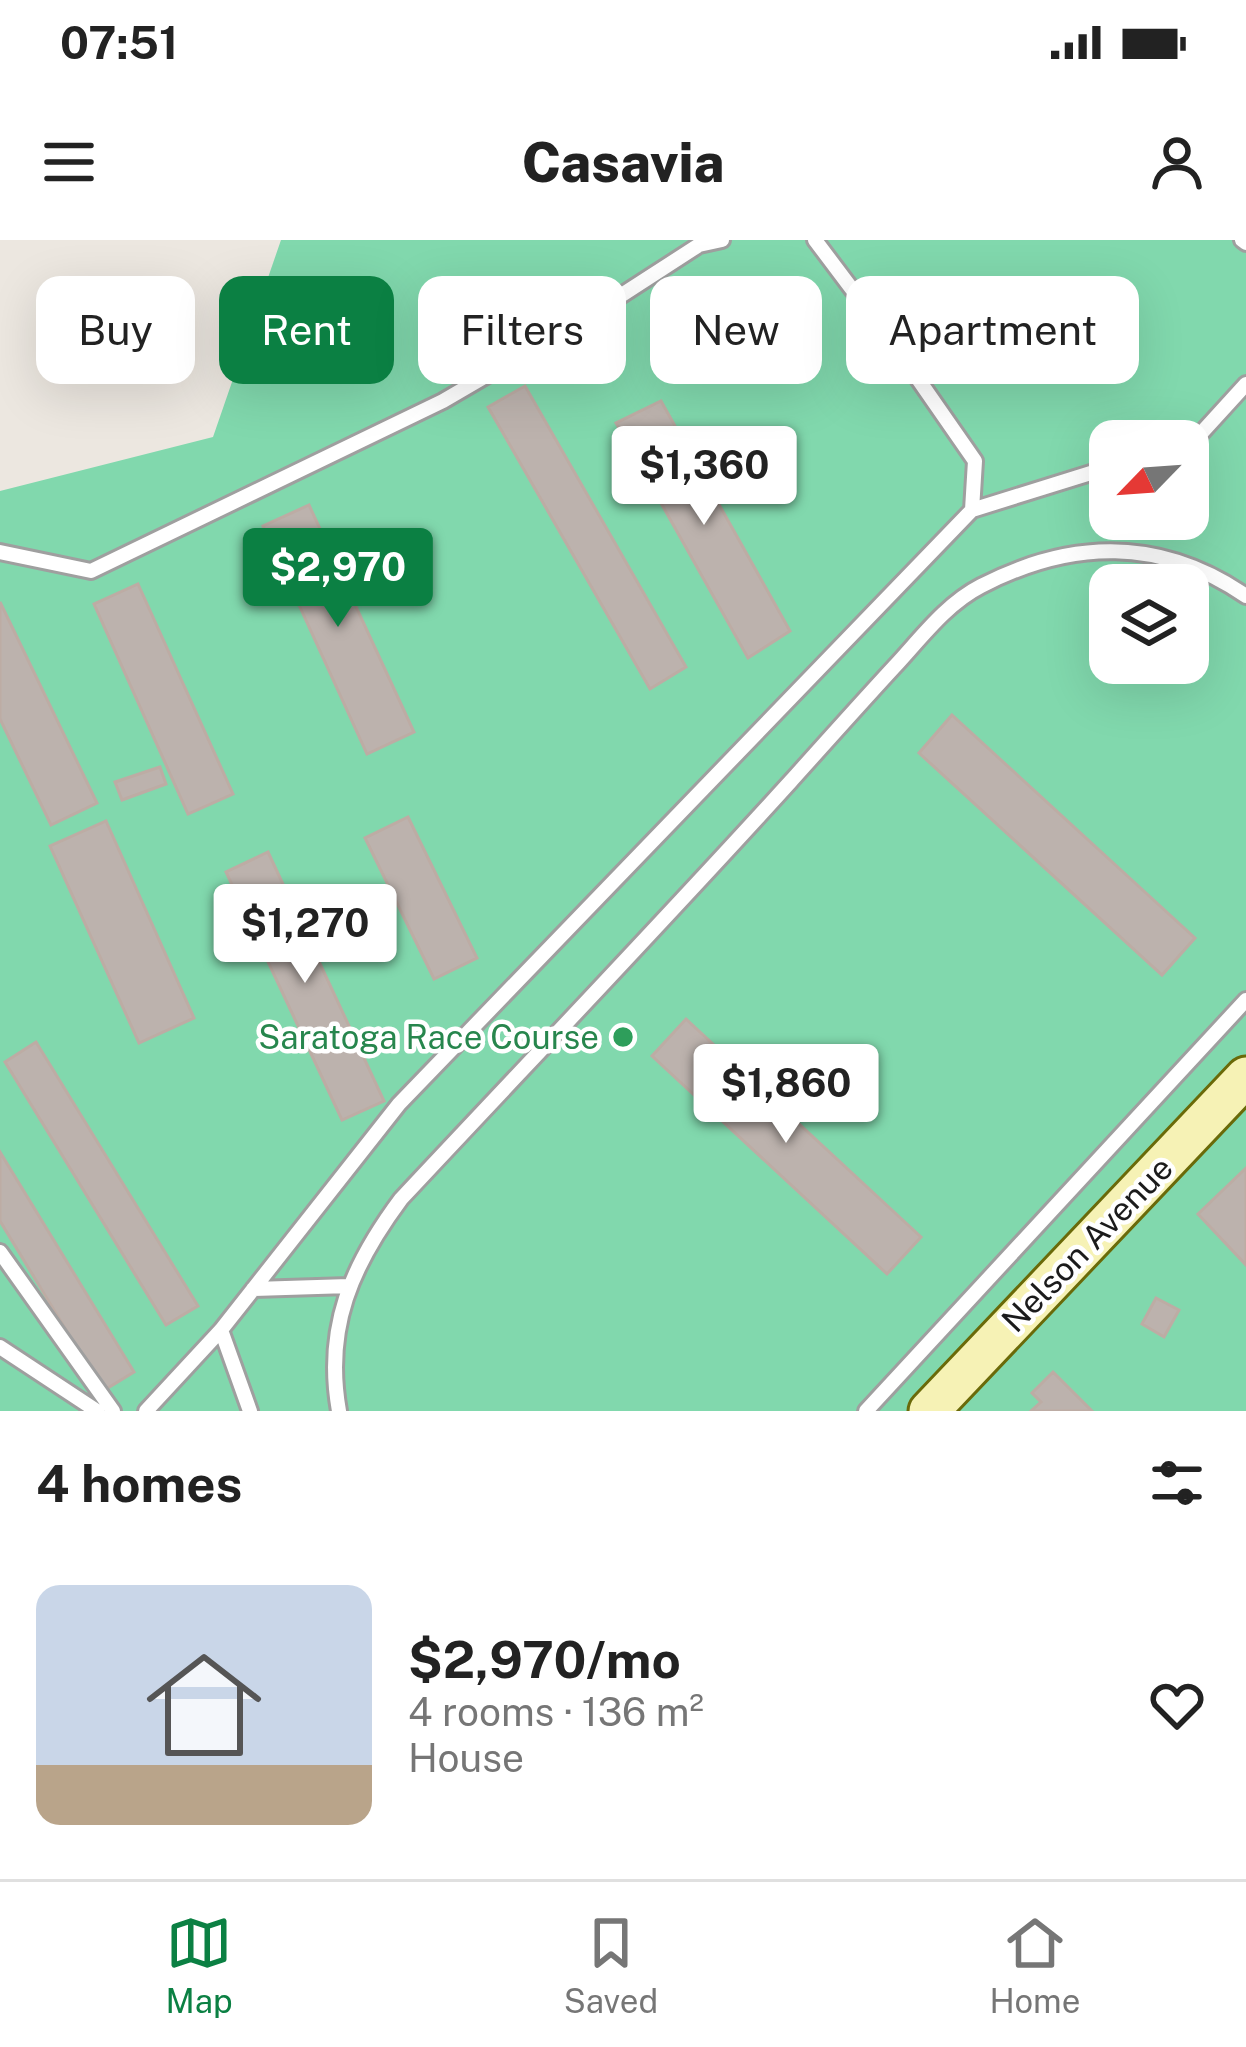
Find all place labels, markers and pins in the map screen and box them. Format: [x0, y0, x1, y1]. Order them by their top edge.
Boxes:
pin: $1,360 [606, 426, 802, 528]
pin: $2,970 [240, 528, 436, 630]
pin: $1,270 [207, 884, 403, 986]
place label: Saratoga Race Course [258, 1018, 599, 1056]
marker: Saratoga Race Course [610, 1024, 636, 1050]
pin: $1,860 [688, 1044, 884, 1146]

